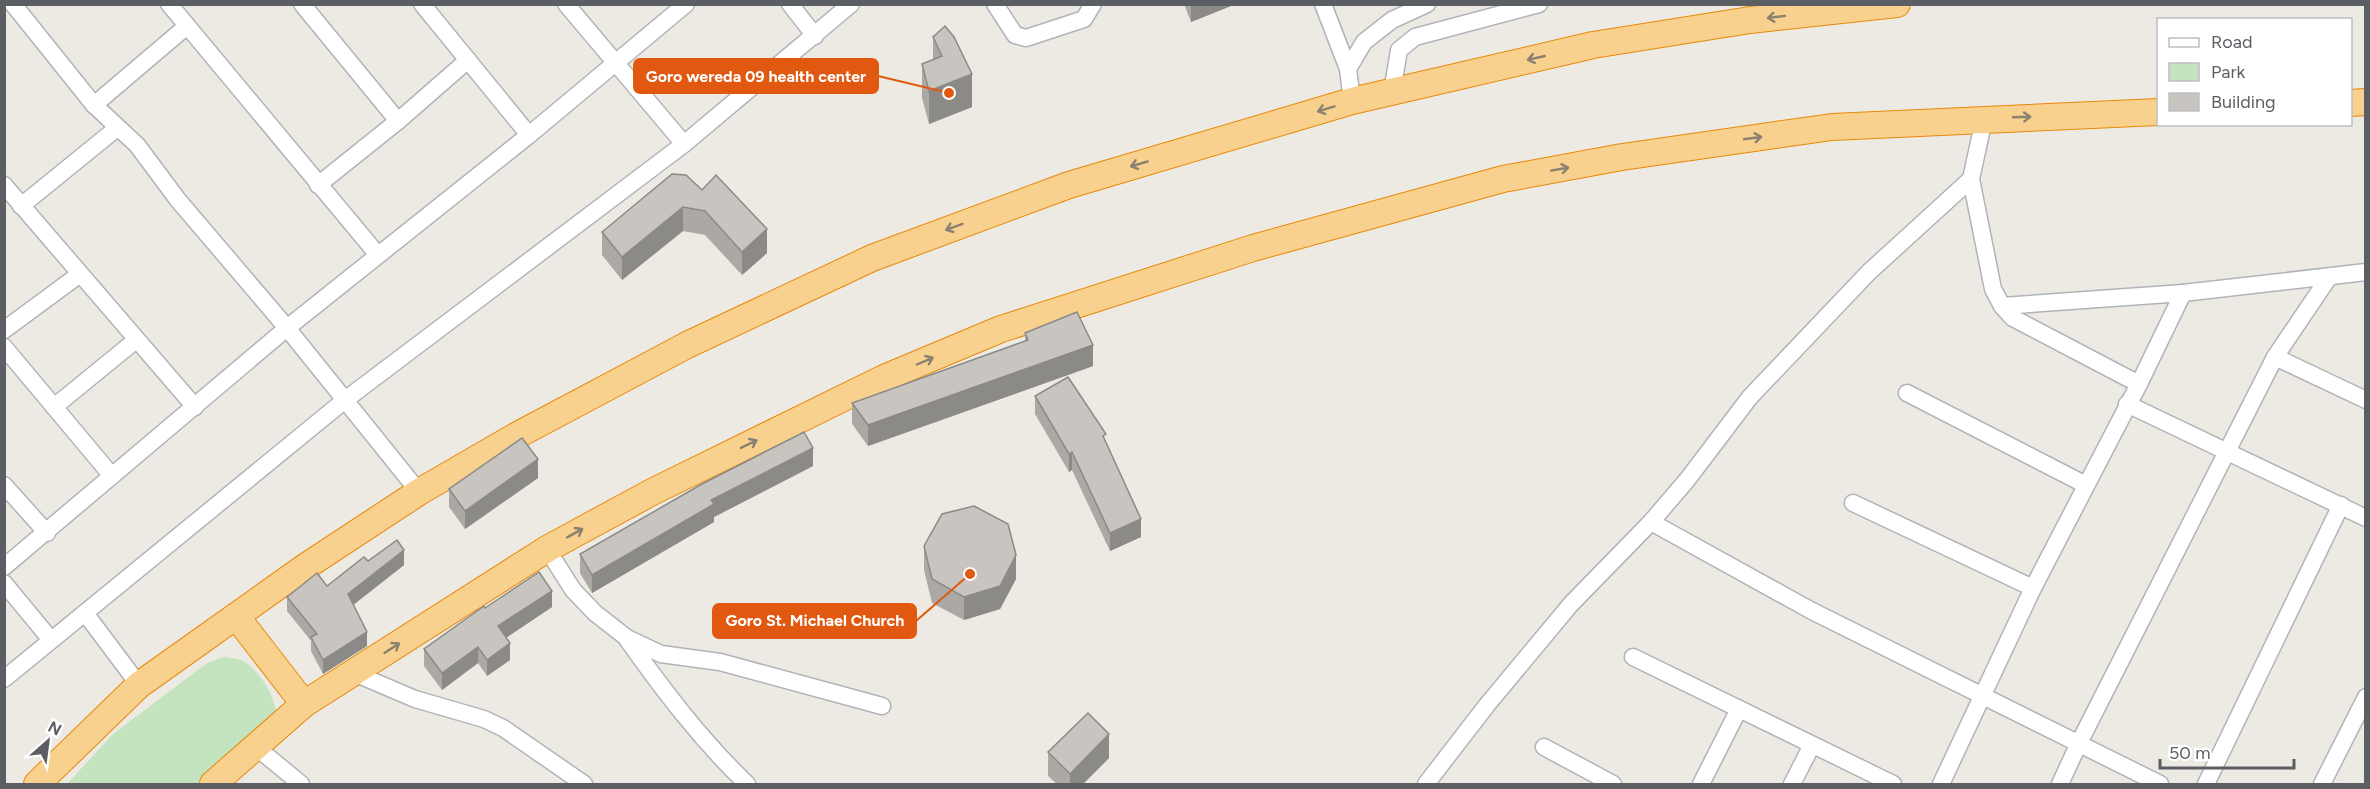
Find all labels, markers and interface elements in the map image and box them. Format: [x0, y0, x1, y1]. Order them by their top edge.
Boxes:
one-way arrow [1767, 12, 1787, 23]
legend [2157, 18, 2352, 126]
text: Road [2211, 31, 2252, 53]
one-way arrow [1526, 53, 1545, 65]
callout: Goro wereda 09 health center [634, 59, 878, 93]
text: Park [2211, 61, 2246, 83]
text: Goro wereda 09 health center [646, 67, 866, 86]
text: Building [2211, 91, 2276, 113]
one-way arrow [1317, 104, 1336, 115]
one-way arrow [2011, 112, 2031, 123]
one-way arrow [1742, 133, 1762, 144]
one-way arrow [1130, 159, 1149, 170]
one-way arrow [1550, 163, 1569, 174]
one-way arrow [946, 223, 964, 234]
one-way arrow [915, 355, 934, 366]
one-way arrow [739, 437, 757, 449]
one-way arrow [566, 527, 584, 538]
callout: Goro St. Michael Church [713, 604, 916, 638]
text: Goro St. Michael Church [726, 611, 904, 630]
one-way arrow [384, 642, 400, 654]
north arrow [18, 711, 78, 771]
text: N [45, 717, 65, 739]
scale bar [2160, 732, 2294, 770]
text: 50 m [2169, 742, 2211, 764]

